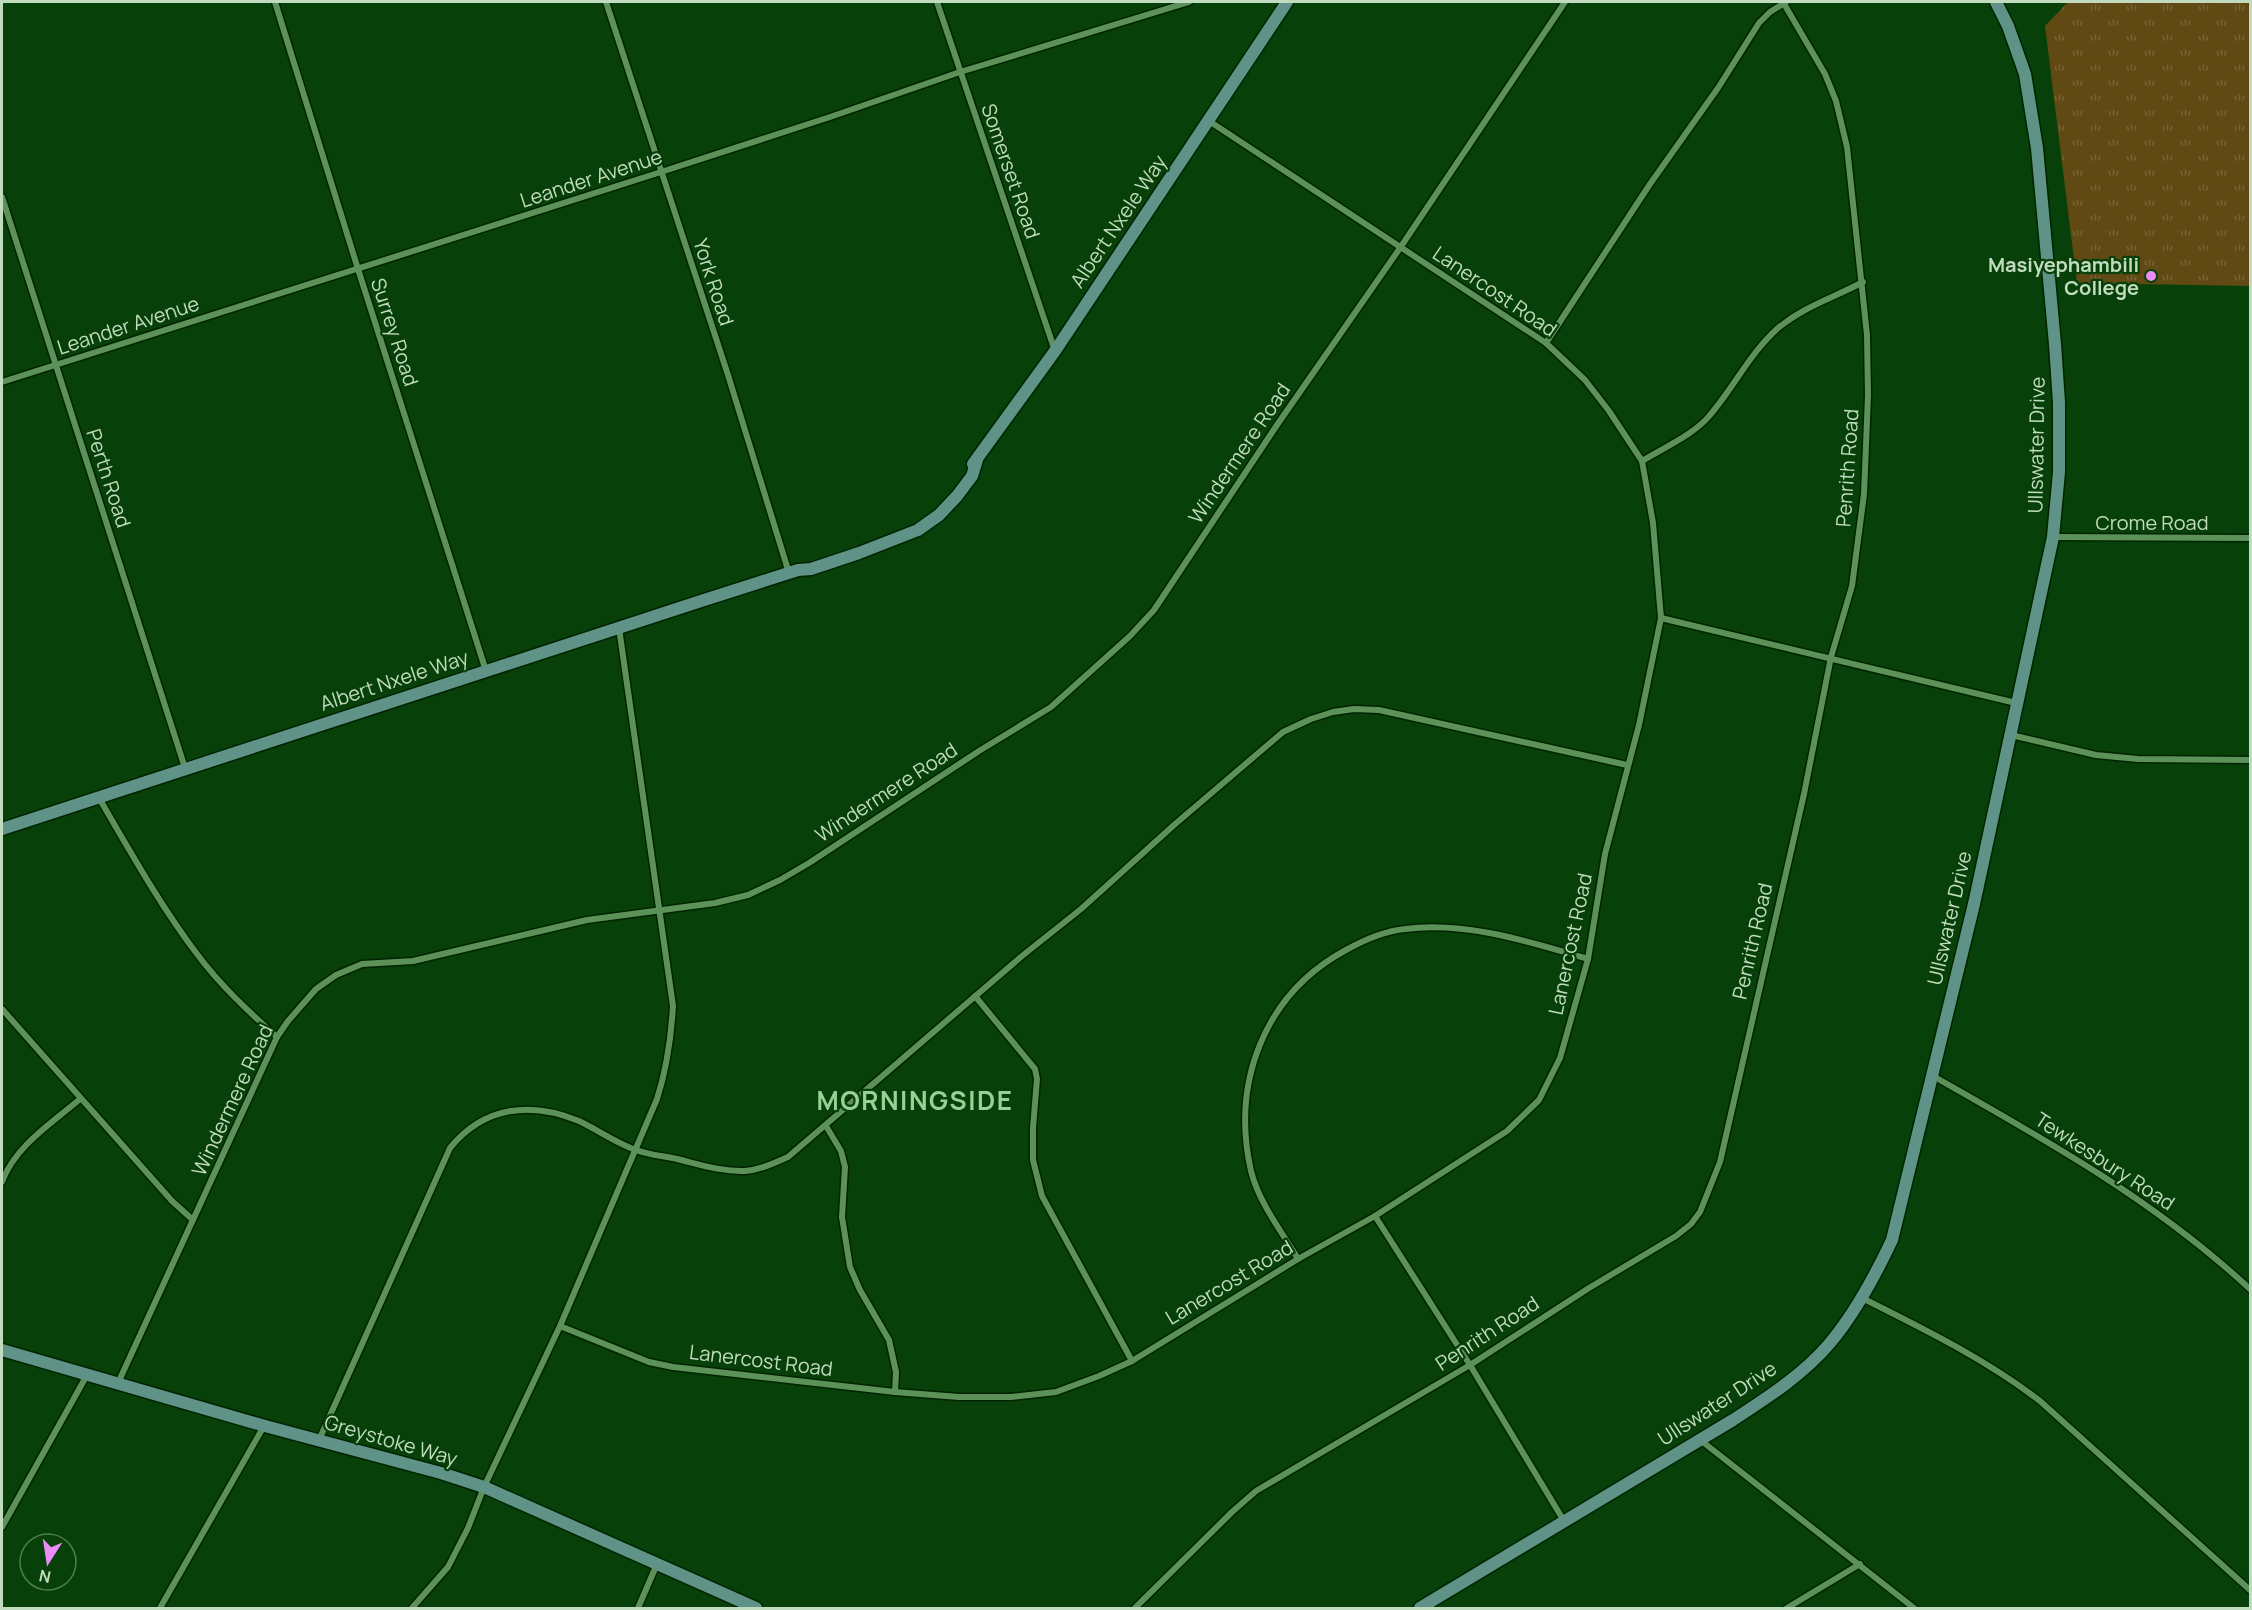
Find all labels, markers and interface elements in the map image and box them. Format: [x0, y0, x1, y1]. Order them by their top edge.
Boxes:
street label: Somerset Road [975, 100, 1047, 242]
street label: Leander Avenue [517, 142, 665, 214]
street label: Albert Nxele Way [1064, 149, 1173, 293]
street label: York Road [687, 235, 741, 329]
street label: Lanercost Road [1428, 239, 1562, 343]
place label: Masiyephambili College [1988, 251, 2139, 301]
marker: Masiyephambili College [2144, 269, 2158, 283]
street label: Surrey Road [365, 275, 425, 389]
street label: Leander Avenue [54, 289, 202, 361]
street label: Ullswater Drive [2021, 376, 2051, 514]
street label: Windermere Road [1182, 377, 1296, 529]
street label: Penrith Road [1829, 408, 1865, 528]
street label: Perth Road [80, 425, 138, 531]
street label: Crome Road [2095, 509, 2209, 536]
street label: Albert Nxele Way [316, 643, 472, 717]
street label: Windermere Road [810, 736, 962, 848]
street label: Ullswater Drive [1920, 848, 1978, 988]
street label: Lanercost Road [1542, 871, 1598, 1017]
street label: Penrith Road [1726, 880, 1778, 1002]
street label: Windermere Road [185, 1020, 279, 1180]
district label: MORNINGSIDE [817, 1082, 1013, 1118]
street label: Tewkesbury Road [2030, 1106, 2180, 1216]
street label: Lanercost Road [1160, 1233, 1298, 1331]
street label: Penrith Road [1430, 1289, 1544, 1377]
street label: Lanercost Road [688, 1338, 834, 1382]
street label: Ullswater Drive [1652, 1354, 1782, 1452]
street label: Greystoke Way [321, 1408, 461, 1472]
north arrow [18, 1532, 78, 1592]
text: N [37, 1565, 53, 1589]

